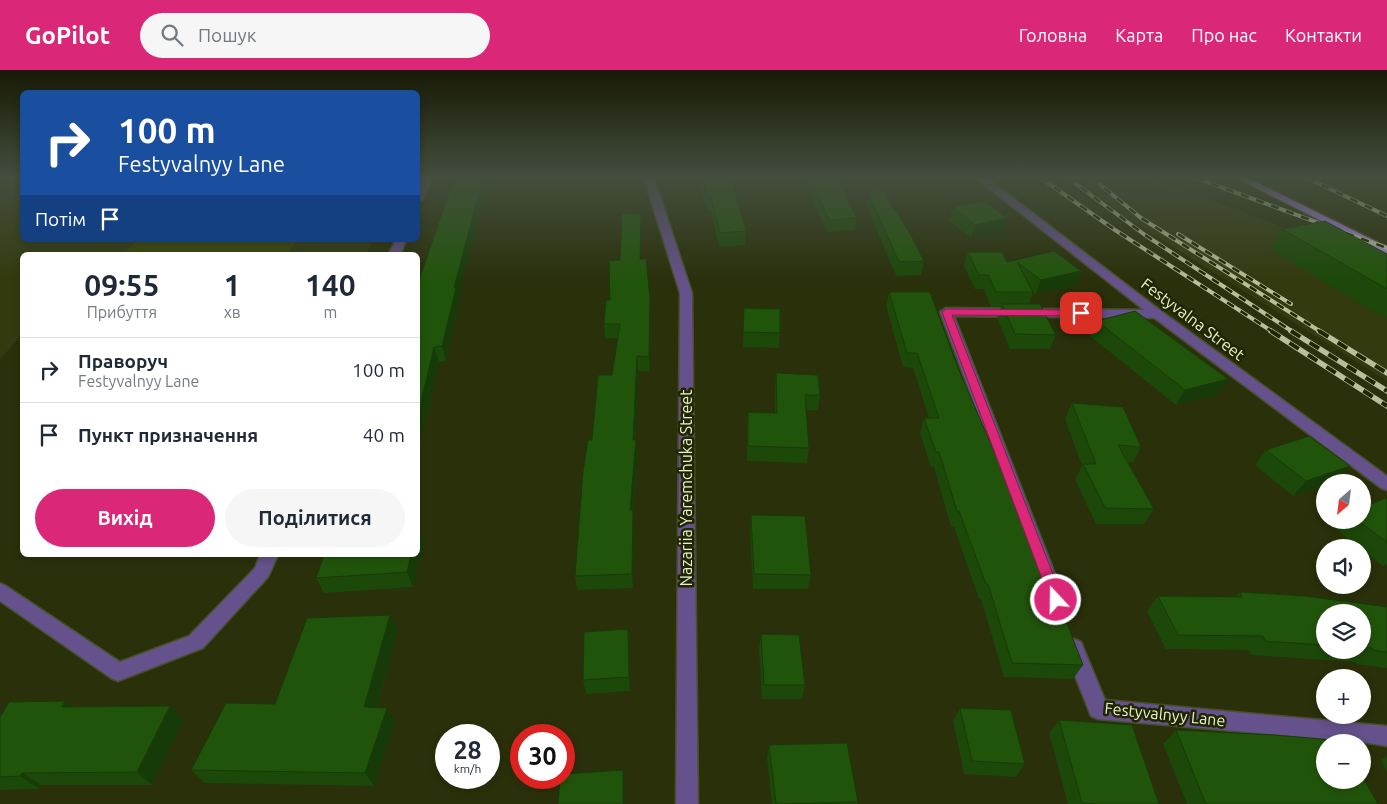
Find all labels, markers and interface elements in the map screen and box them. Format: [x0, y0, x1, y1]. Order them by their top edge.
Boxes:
search box [140, 13, 490, 58]
icon: search [158, 21, 186, 49]
text: GoPilot [25, 22, 110, 49]
text: Пошук [198, 24, 257, 46]
text: Головна [1019, 25, 1087, 45]
text: Карта [1115, 25, 1163, 45]
text: Про нас [1191, 25, 1257, 45]
text: Контакти [1285, 25, 1362, 45]
icon: right [35, 110, 100, 175]
text: 100 m [118, 110, 216, 150]
text: Festyvalnyy Lane [118, 151, 285, 176]
icon: arrive [96, 205, 124, 233]
text: Потім [35, 208, 86, 230]
text: 09:55 [84, 268, 159, 302]
text: 1 [224, 268, 241, 302]
text: 140 [305, 268, 356, 302]
street label: Festyvalna Street [1138, 274, 1249, 364]
pin [1060, 292, 1102, 334]
icon: arrive [1067, 299, 1095, 327]
text: Прибуття [87, 303, 157, 321]
text: хв [224, 303, 241, 321]
text: m [323, 303, 337, 321]
text: Праворуч [78, 350, 168, 372]
icon: right [35, 356, 63, 384]
text: 100 m [352, 359, 405, 381]
text: Festyvalnyy Lane [78, 372, 199, 390]
street label: Nazariia Yaremchuka Street [677, 389, 695, 586]
icon: arrive [35, 421, 63, 449]
text: Пункт призначення [78, 424, 258, 446]
text: 40 m [363, 424, 405, 446]
north arrow [1316, 474, 1371, 529]
map controls [1316, 474, 1371, 789]
button: Вихід [35, 489, 215, 547]
button: Поділитися [225, 489, 405, 547]
button: sound [1316, 539, 1371, 594]
position arrow [1029, 573, 1081, 625]
button: layers [1316, 604, 1371, 659]
button: + [1316, 669, 1371, 724]
street label: Festyvalnyy Lane [1104, 699, 1226, 729]
speed limit sign: 30 [510, 724, 575, 789]
button: − [1316, 734, 1371, 789]
text: 28 [453, 736, 482, 764]
text: km/h [454, 762, 481, 775]

